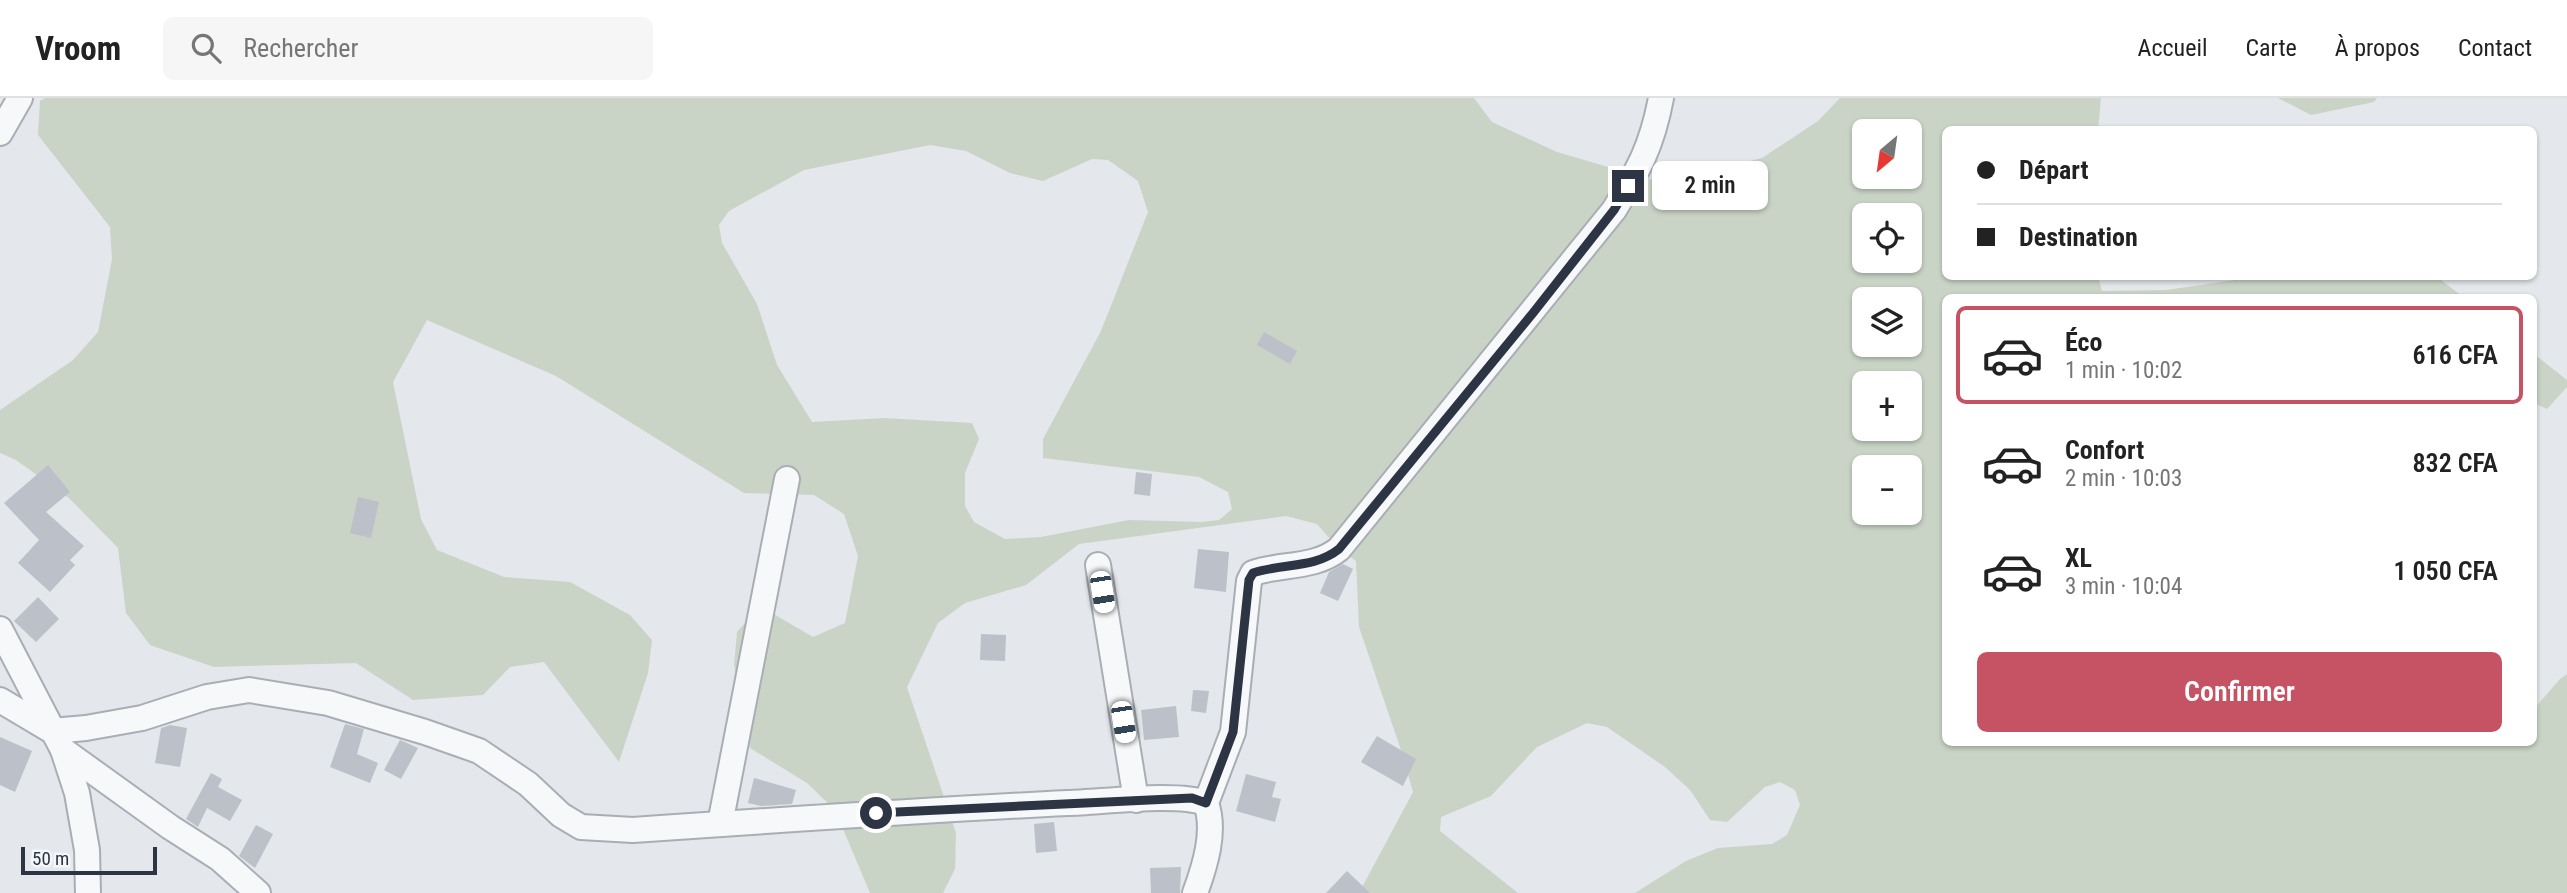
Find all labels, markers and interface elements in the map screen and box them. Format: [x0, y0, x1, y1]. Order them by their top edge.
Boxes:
search box [163, 17, 653, 80]
text: Vroom [35, 29, 121, 68]
icon: search [187, 29, 225, 67]
text: Rechercher [243, 33, 358, 63]
text: Accueil [2138, 34, 2207, 62]
text: Carte [2245, 34, 2297, 62]
text: À propos [2335, 34, 2420, 62]
text: Contact [2458, 34, 2532, 62]
north arrow [1852, 119, 1922, 189]
map controls [1852, 119, 1922, 525]
text: Départ [2019, 155, 2088, 185]
callout: 2 min [1652, 162, 1768, 210]
route end [1612, 170, 1644, 202]
text: 2 min [1685, 172, 1735, 199]
button: locate [1852, 203, 1922, 273]
text: Destination [2019, 222, 2138, 252]
button: layers [1852, 287, 1922, 357]
icon: car [1981, 324, 2044, 387]
text: Éco [2065, 327, 2102, 357]
text: 616 CFA [2413, 340, 2498, 370]
text: 1 min · 10:02 [2065, 357, 2182, 384]
button: + [1852, 371, 1922, 441]
icon: car [1981, 432, 2044, 495]
text: Confort [2065, 435, 2144, 465]
text: 832 CFA [2413, 448, 2498, 478]
button: − [1852, 455, 1922, 525]
text: 2 min · 10:03 [2065, 465, 2182, 492]
icon: car [1981, 540, 2044, 603]
text: XL [2065, 543, 2092, 573]
text: 1 050 CFA [2393, 556, 2498, 586]
car [1089, 570, 1116, 614]
text: 3 min · 10:04 [2065, 573, 2182, 600]
button: Confirmer [1977, 652, 2502, 732]
car [1110, 700, 1137, 744]
route start [860, 797, 892, 829]
scale bar [21, 844, 158, 876]
text: 50 m [32, 847, 69, 870]

